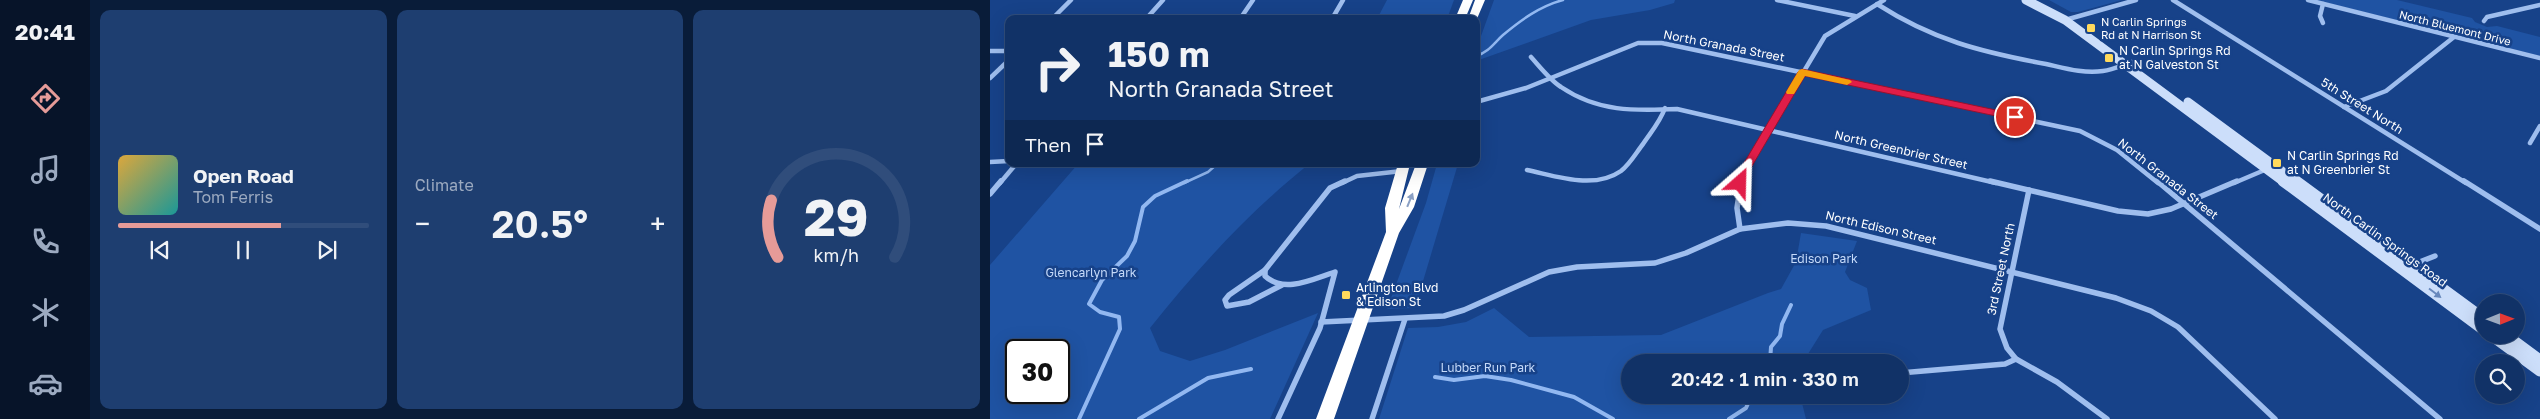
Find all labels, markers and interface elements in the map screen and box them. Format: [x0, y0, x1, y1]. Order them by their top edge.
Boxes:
street label: North Bluemont Drive [2398, 7, 2512, 48]
place label: N Carlin Springs Rd at N Harrison St [2101, 15, 2202, 41]
text: 20:41 [15, 18, 75, 45]
marker: N Carlin Springs Rd at N Harrison St [2085, 22, 2097, 34]
street label: North Granada Street [1662, 26, 1786, 65]
text: 150 m [1108, 33, 1210, 75]
icon: right [1025, 35, 1090, 100]
place label: N Carlin Springs Rd at N Galveston St [2119, 43, 2231, 72]
marker: N Carlin Springs Rd at N Galveston St [2103, 52, 2115, 64]
street label: 5th Street North [2318, 74, 2406, 137]
text: North Granada Street [1108, 75, 1334, 102]
icon: directions [28, 81, 63, 116]
pin [1994, 96, 2036, 138]
icon: arrive [2001, 103, 2029, 131]
street label: North Greenbrier Street [1833, 127, 1969, 172]
icon: arrive [1081, 130, 1109, 158]
text: Then [1025, 133, 1071, 156]
street label: North Granada Street [2115, 135, 2222, 223]
place label: N Carlin Springs Rd at N Greenbrier St [2287, 148, 2399, 177]
icon: music [28, 152, 63, 187]
position arrow [1713, 156, 1765, 208]
marker: N Carlin Springs Rd at N Greenbrier St [2271, 157, 2283, 169]
text: Open Road [193, 164, 294, 187]
text: Climate [415, 175, 474, 195]
text: 29 [804, 185, 869, 247]
text: Tom Ferris [193, 187, 273, 207]
street label: North Carlin Springs Road [2320, 189, 2450, 290]
one-way arrow [1406, 192, 1414, 207]
text: 20.5° [492, 201, 588, 246]
text: − [415, 207, 430, 240]
text: + [650, 207, 665, 240]
street label: North Edison Street [1824, 207, 1938, 248]
street label: 3rd Street North [1983, 221, 2018, 316]
icon: phone [28, 224, 63, 259]
icon: previous [146, 236, 174, 264]
icon: pause [229, 236, 257, 264]
icon: next [313, 236, 341, 264]
text: km/h [814, 244, 859, 266]
park label: Edison Park [1790, 251, 1858, 266]
park label: Glencarlyn Park [1045, 265, 1137, 280]
place label: Arlington Blvd & Edison St [1356, 280, 1438, 309]
one-way arrow [2428, 288, 2441, 299]
marker: Arlington Blvd & Edison St [1340, 289, 1352, 301]
north arrow [2475, 294, 2525, 344]
map controls [2475, 294, 2525, 404]
icon: climate [28, 295, 63, 330]
speed limit sign: 30 [1005, 339, 1070, 404]
button: search [2475, 354, 2525, 404]
park label: Lubber Run Park [1441, 360, 1536, 375]
icon: car [28, 366, 63, 401]
text: 20:42 · 1 min · 330 m [1671, 367, 1859, 390]

